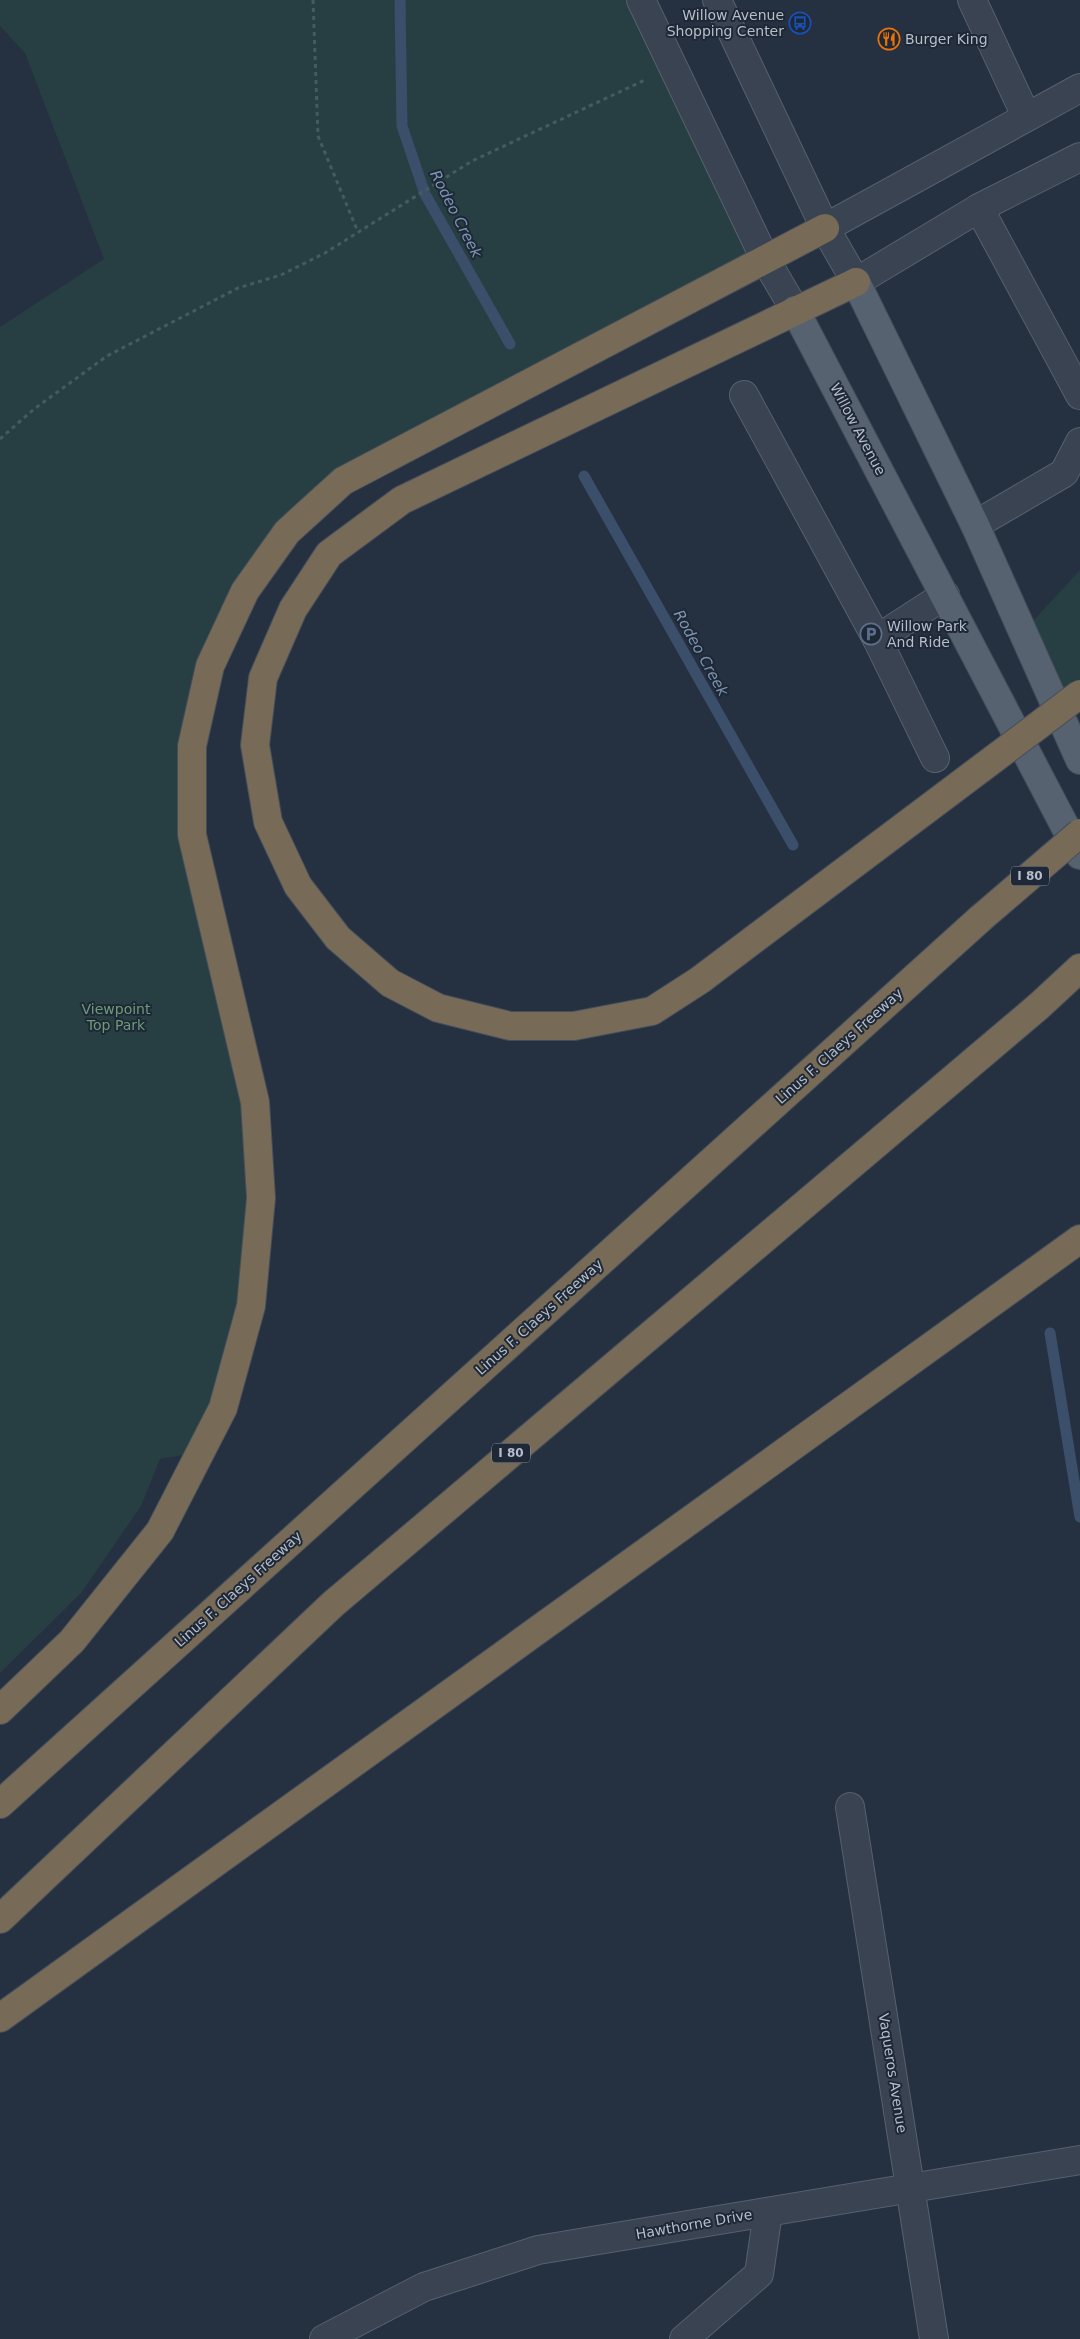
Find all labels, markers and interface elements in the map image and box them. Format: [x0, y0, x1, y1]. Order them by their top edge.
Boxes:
place label: Willow Avenue Shopping Center [667, 7, 784, 39]
bus stop icon: Willow Avenue Shopping Center [788, 11, 812, 35]
restaurant icon: Burger King [877, 27, 901, 51]
place label: Burger King [905, 31, 988, 47]
water label: Rodeo Creek [426, 167, 486, 262]
street label: Willow Avenue [827, 380, 889, 478]
water label: Rodeo Creek [670, 607, 733, 701]
place label: Willow Park And Ride [887, 618, 968, 650]
parking icon: Willow Park And Ride [859, 622, 883, 646]
road number: I 80 [1011, 866, 1049, 886]
street label: Linus F. Claeys Freeway [772, 985, 906, 1107]
park label: Viewpoint Top Park [82, 1001, 151, 1033]
street label: Linus F. Claeys Freeway [472, 1256, 606, 1378]
road number: I 80 [492, 1444, 530, 1462]
street label: Linus F. Claeys Freeway [171, 1528, 305, 1650]
street label: Vaqueros Avenue [876, 2012, 910, 2134]
street label: Hawthorne Drive [634, 2206, 754, 2242]

